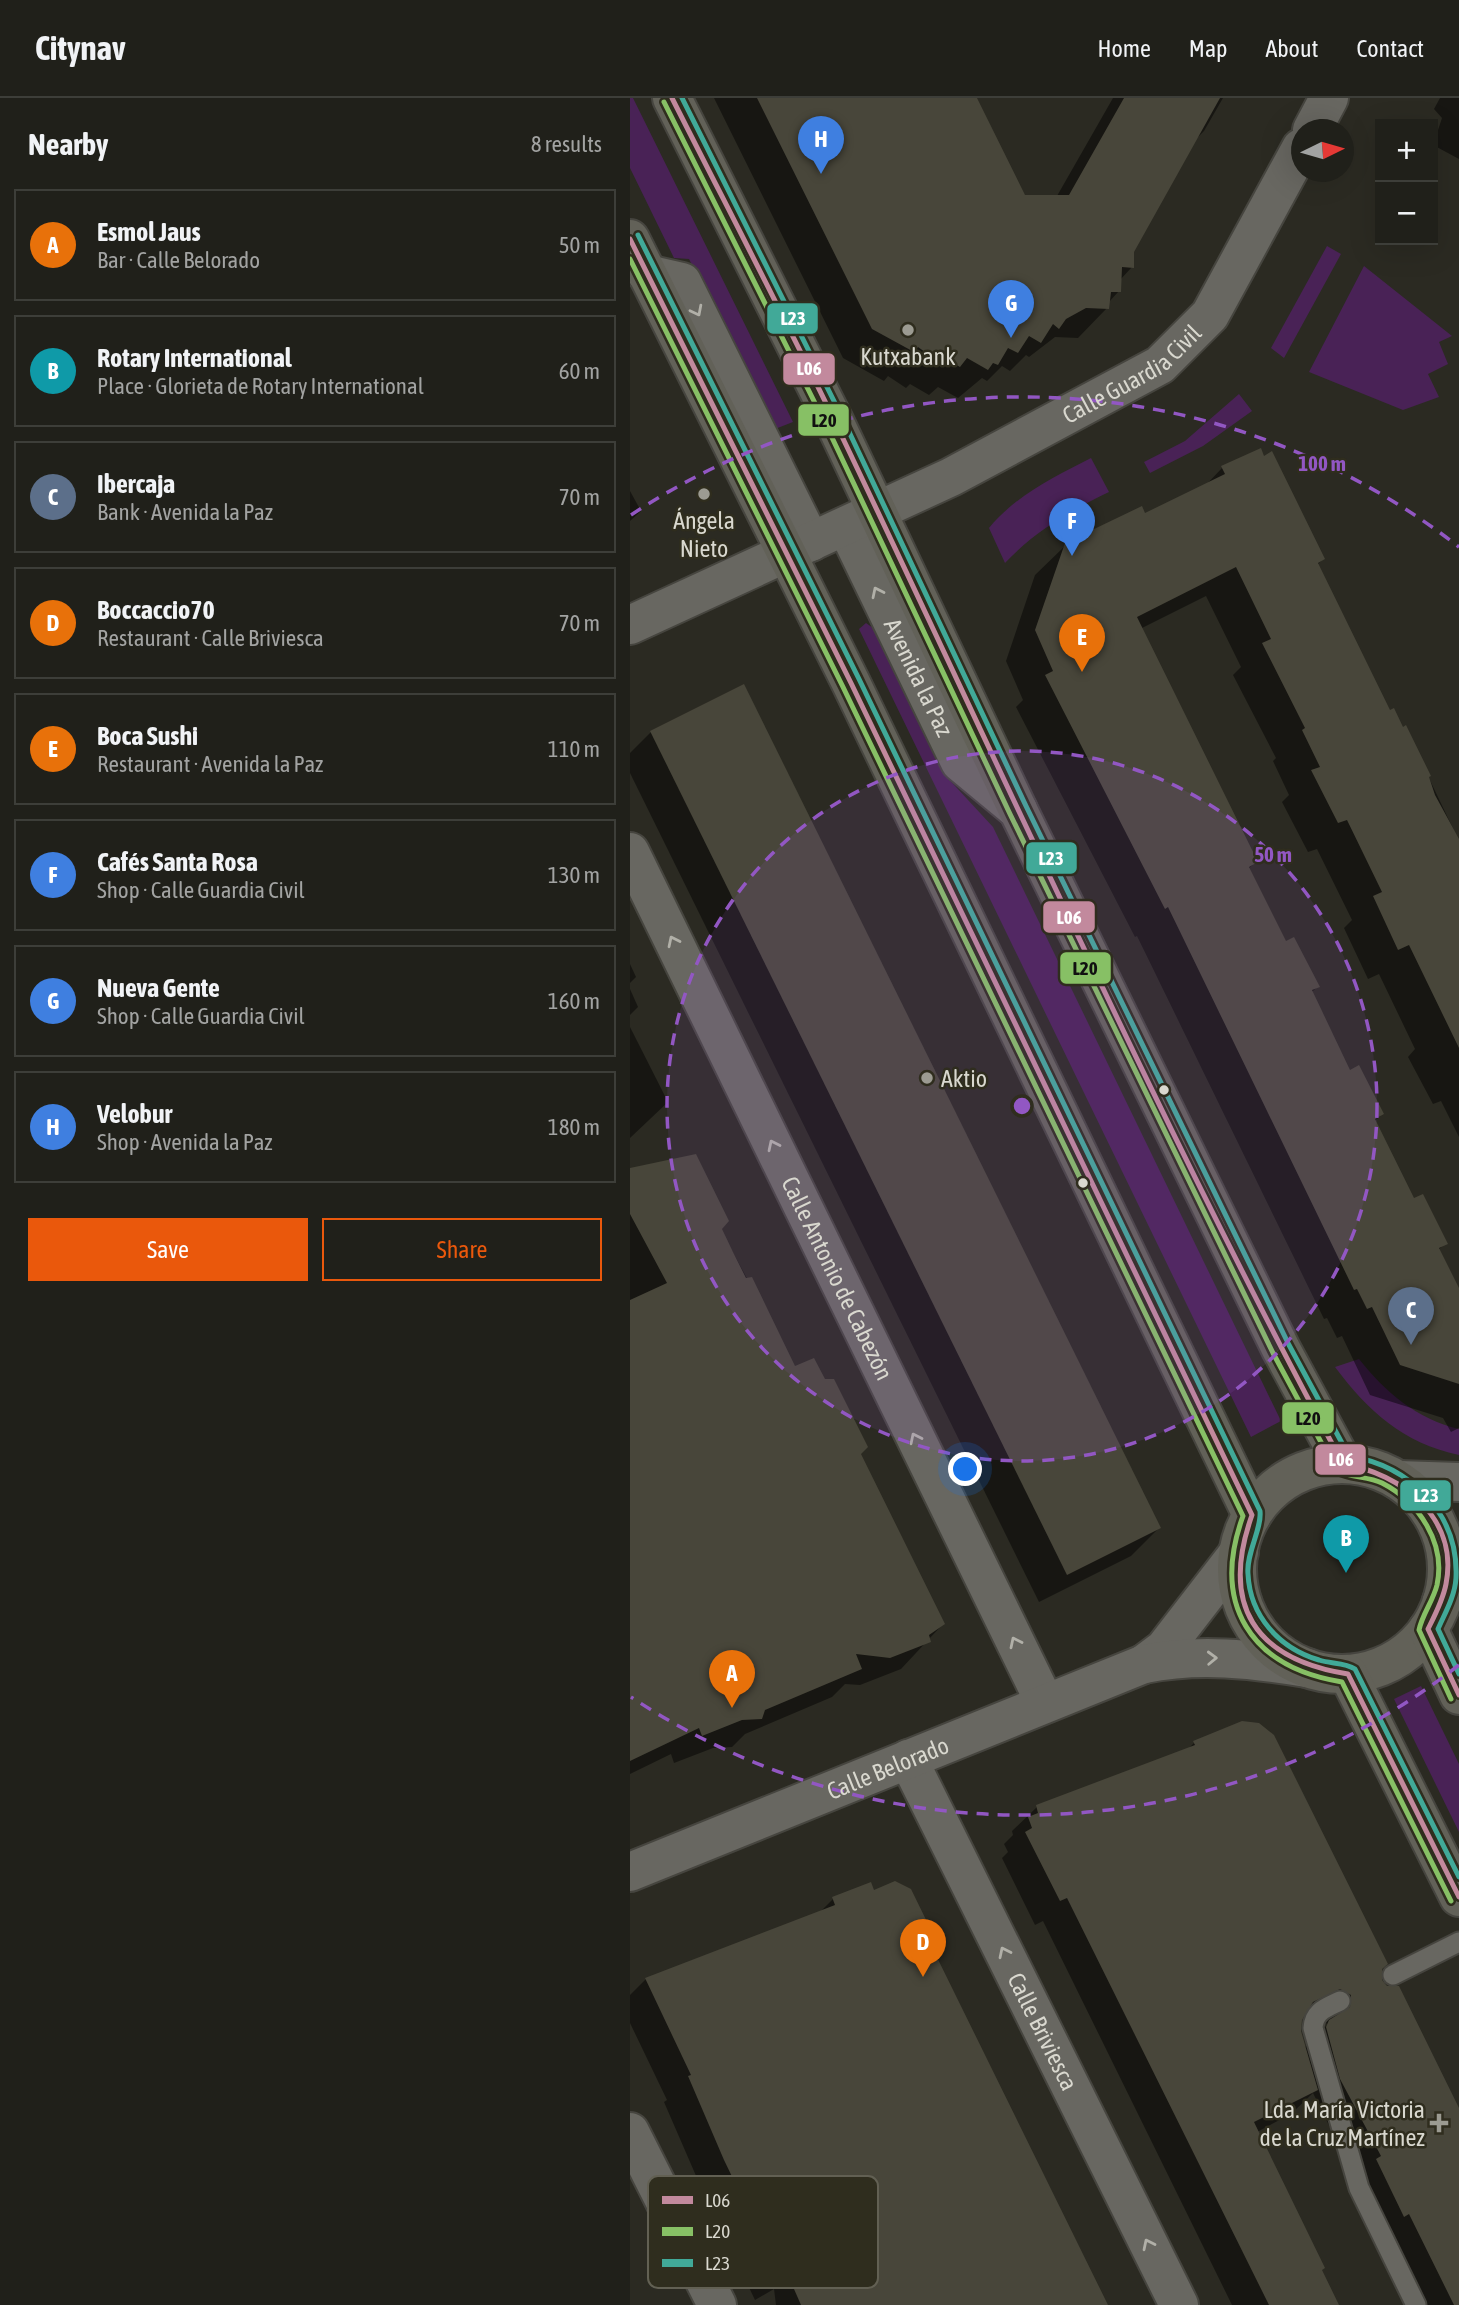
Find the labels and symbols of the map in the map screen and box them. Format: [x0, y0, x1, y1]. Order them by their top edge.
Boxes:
pin: H [798, 116, 844, 174]
north arrow [1291, 119, 1354, 182]
pin: G [988, 280, 1034, 338]
line badge: L23 [766, 302, 819, 335]
one-way arrow [688, 304, 702, 316]
text: L23 [780, 307, 806, 329]
street label: Calle Guardia Civil [1058, 318, 1207, 428]
marker: Kutxabank [900, 322, 916, 338]
place label: Kutxabank [860, 343, 956, 370]
line badge: L06 [782, 352, 836, 386]
text: L06 [796, 357, 822, 379]
line badge: L20 [797, 403, 850, 437]
text: L20 [811, 409, 837, 431]
text: 100 m [1298, 451, 1346, 475]
marker: Ángela Nieto [696, 486, 712, 502]
pin: F [1049, 498, 1095, 556]
place label: Ángela Nieto [673, 507, 735, 562]
one-way arrow [871, 587, 885, 599]
street label: Avenida la Paz [879, 614, 959, 741]
pin: E [1059, 614, 1105, 672]
line badge: L23 [1025, 841, 1078, 875]
text: 50 m [1254, 842, 1292, 866]
text: L23 [1038, 847, 1064, 869]
line badge: L06 [1042, 900, 1096, 934]
text: L06 [1056, 906, 1082, 928]
one-way arrow [667, 936, 681, 948]
line badge: L20 [1059, 951, 1112, 985]
text: L20 [1072, 957, 1098, 979]
place label: Aktio [941, 1065, 987, 1092]
marker: Aktio [919, 1070, 935, 1086]
unlabelled marker [1157, 1083, 1171, 1097]
centre of rings [1010, 1094, 1034, 1118]
one-way arrow [767, 1140, 781, 1152]
street label: Calle Antonio de Cabezón [777, 1172, 899, 1384]
unlabelled marker [1076, 1176, 1090, 1190]
pin: C [1388, 1287, 1434, 1345]
line badge: L20 [1281, 1401, 1335, 1435]
text: L20 [1295, 1407, 1321, 1429]
one-way arrow [910, 1433, 924, 1445]
line badge: L06 [1314, 1443, 1367, 1476]
text: L06 [1328, 1448, 1354, 1470]
your location [948, 1452, 982, 1486]
line badge: L23 [1399, 1479, 1452, 1512]
text: L23 [1413, 1484, 1439, 1506]
pin: B [1323, 1515, 1369, 1573]
one-way arrow [1010, 1637, 1024, 1649]
pin: A [709, 1650, 755, 1708]
one-way arrow [1207, 1650, 1218, 1665]
street label: Calle Belorado [823, 1731, 952, 1804]
pin: D [900, 1919, 946, 1977]
one-way arrow [998, 1947, 1012, 1959]
street label: Calle Briviesca [1003, 1968, 1084, 2094]
place label: Lda. María Victoria de la Cruz Martínez [1260, 2096, 1425, 2151]
marker: Lda. María Victoria de la Cruz Martínez [1431, 2115, 1447, 2131]
legend [648, 2176, 878, 2288]
text: L06 [705, 2189, 730, 2211]
text: L20 [705, 2220, 730, 2242]
one-way arrow [1143, 2239, 1157, 2251]
text: L23 [705, 2252, 730, 2274]

